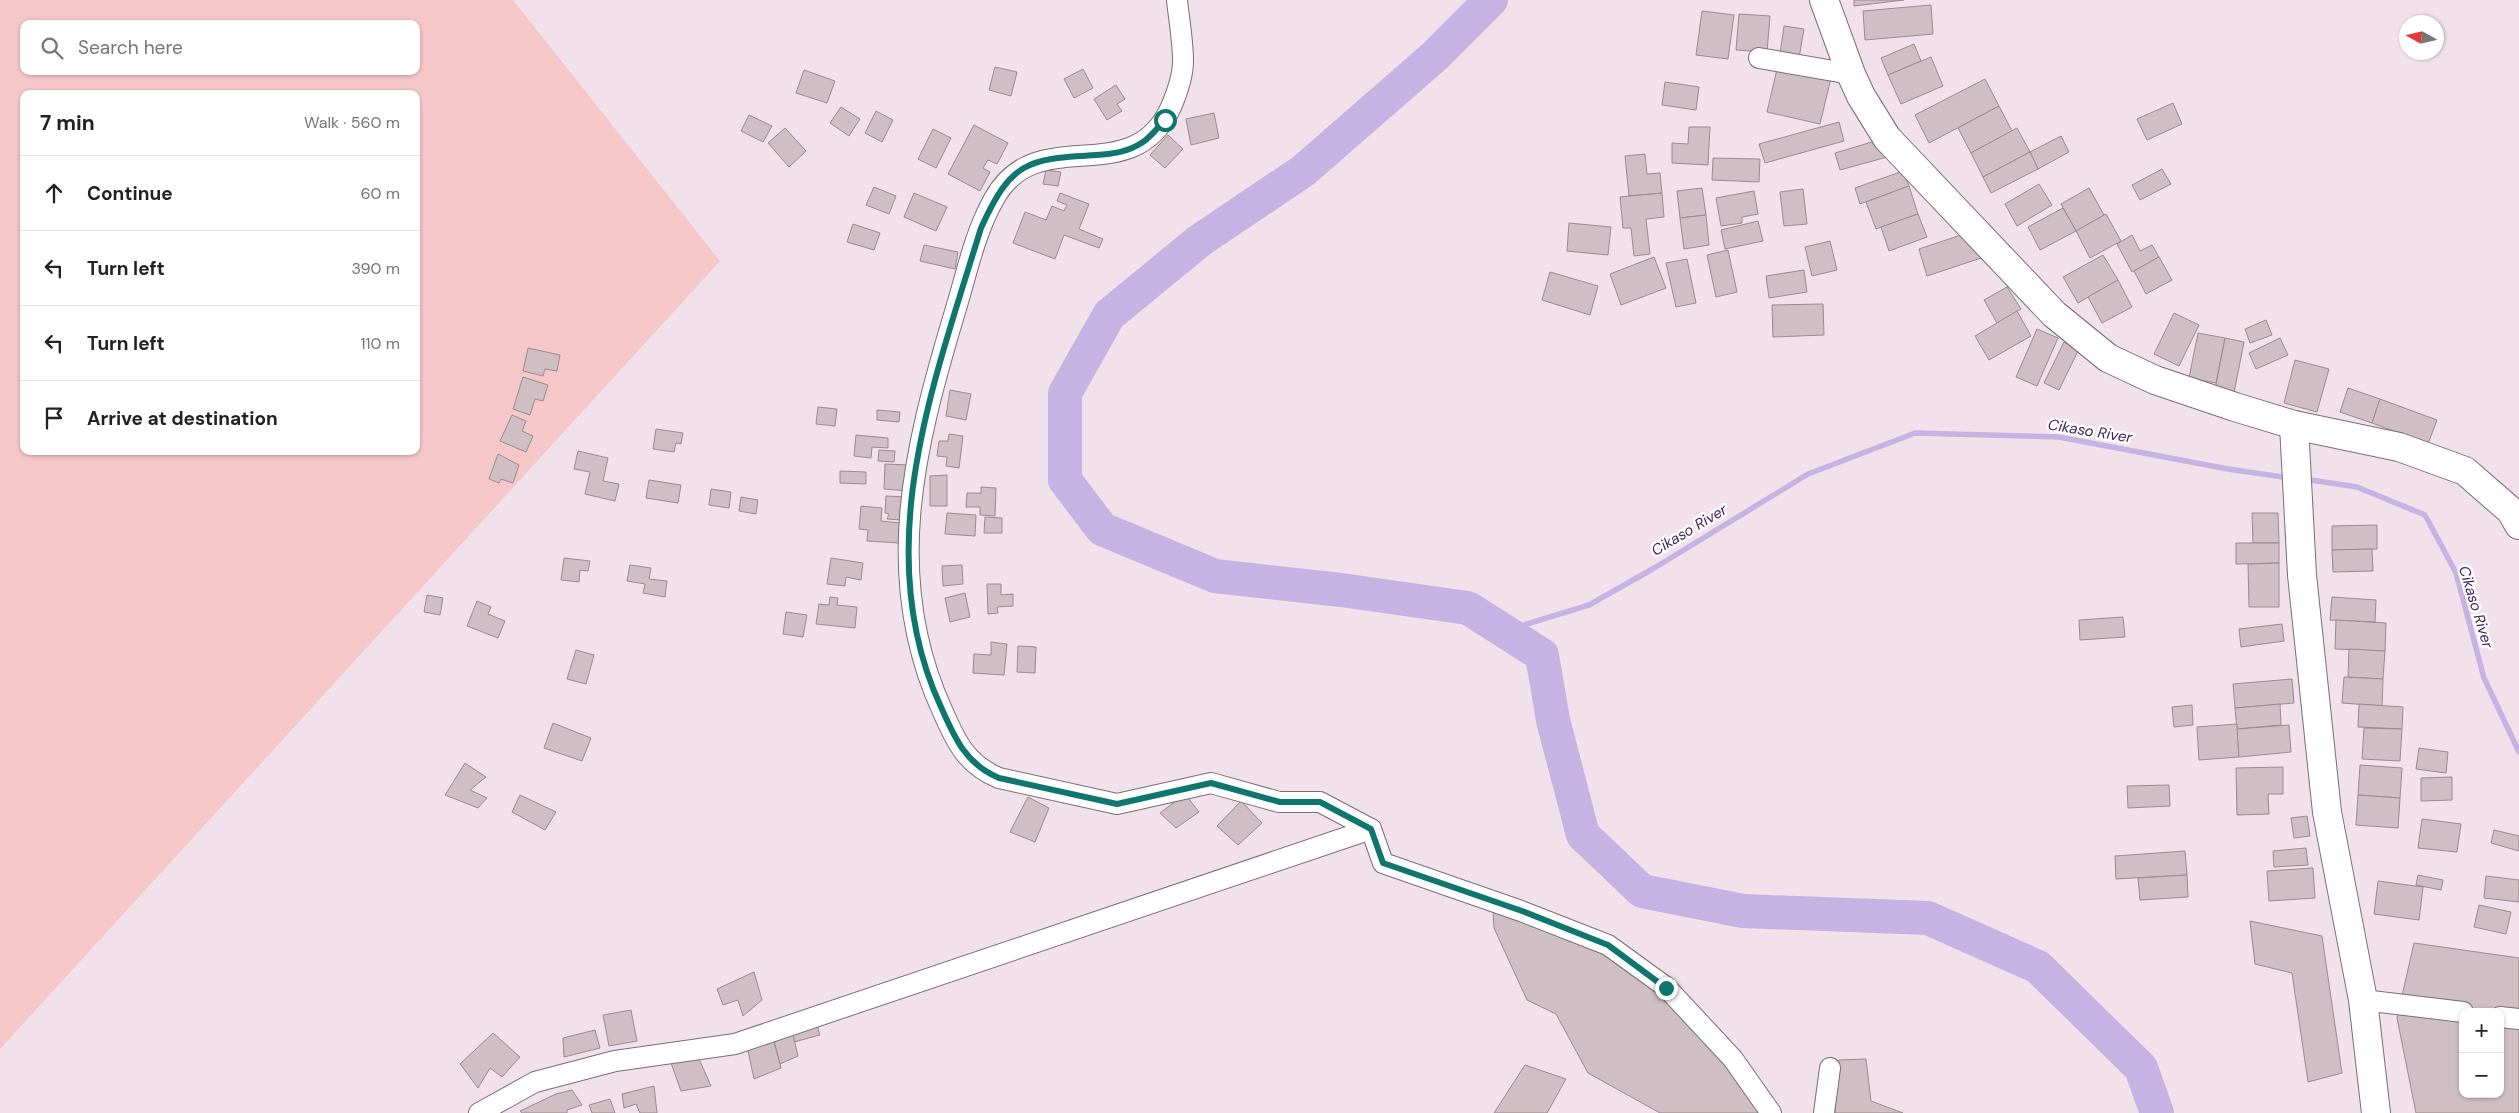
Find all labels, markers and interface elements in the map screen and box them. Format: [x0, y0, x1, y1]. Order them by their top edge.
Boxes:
north arrow [2399, 15, 2444, 60]
search box [20, 20, 420, 75]
icon: search [38, 34, 66, 62]
text: Search here [78, 35, 183, 60]
text: 7 min [40, 109, 95, 137]
route start [1154, 109, 1177, 132]
text: Walk · 560 m [304, 112, 400, 133]
icon: ahead [40, 179, 68, 207]
text: Continue [87, 181, 173, 206]
text: 60 m [360, 183, 400, 204]
icon: left [40, 254, 68, 282]
text: Turn left [87, 256, 165, 281]
text: 390 m [352, 258, 400, 279]
icon: left [40, 329, 68, 357]
text: Turn left [87, 331, 165, 356]
text: 110 m [361, 333, 400, 354]
icon: arrive [40, 404, 68, 432]
text: Arrive at destination [87, 406, 278, 431]
water label: Cikaso River [2046, 414, 2134, 448]
water label: Cikaso River [1647, 499, 1731, 560]
water label: Cikaso River [2454, 563, 2498, 651]
route end [1655, 977, 1678, 1000]
map controls [2459, 1008, 2504, 1098]
button: + [2459, 1008, 2504, 1053]
button: − [2459, 1053, 2504, 1098]

